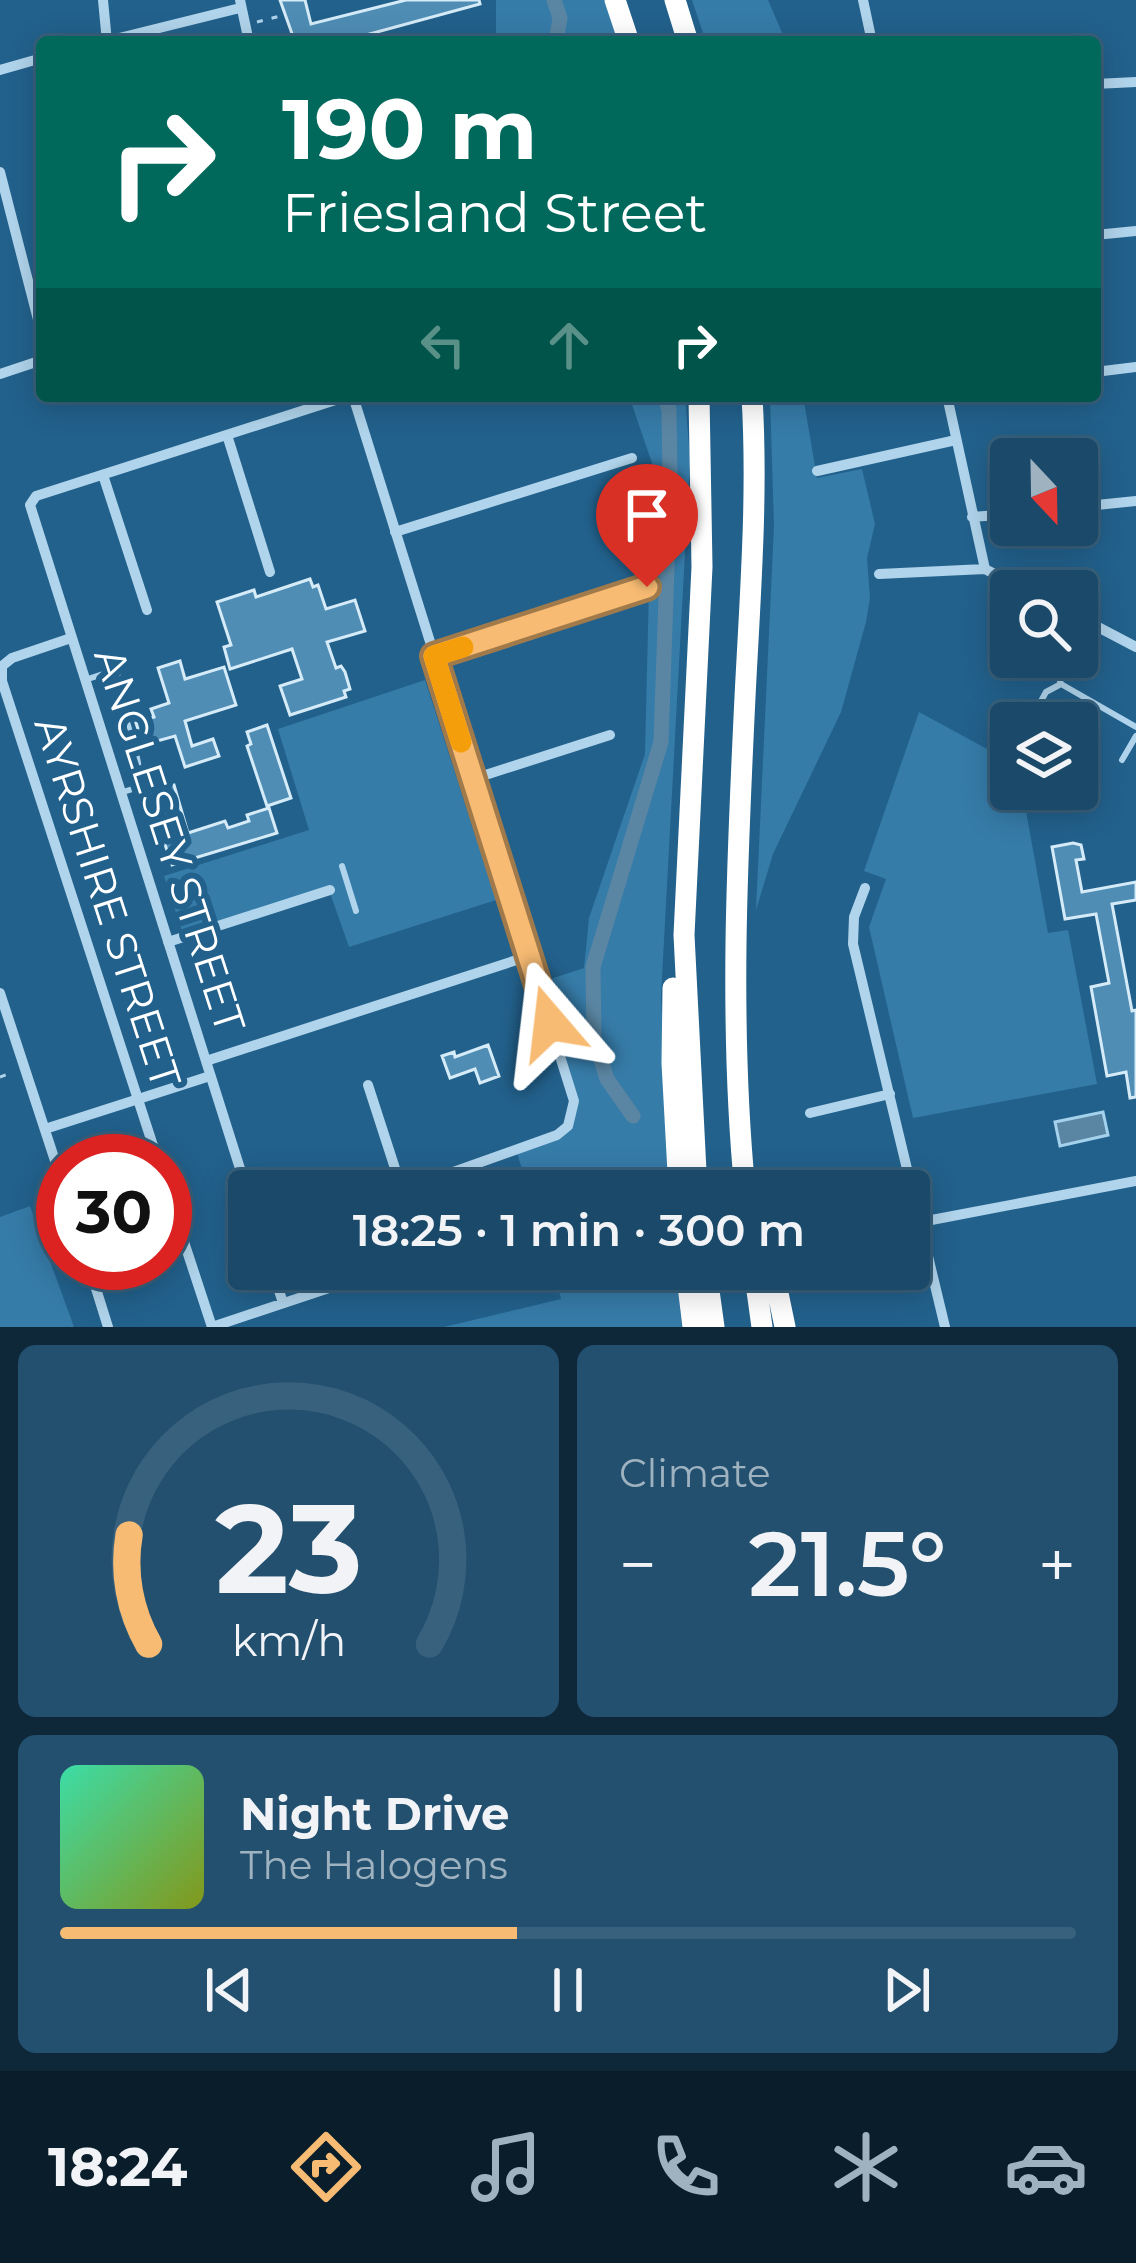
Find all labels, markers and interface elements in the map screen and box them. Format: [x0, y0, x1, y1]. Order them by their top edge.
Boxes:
text: 190 m [282, 78, 537, 180]
icon: right [84, 84, 240, 240]
text: Friesland Street [282, 180, 707, 246]
icon: left [410, 312, 476, 378]
icon: ahead [536, 312, 602, 378]
icon: right [662, 312, 728, 378]
north arrow [990, 438, 1098, 546]
map controls [990, 438, 1098, 810]
pin [596, 464, 698, 587]
icon: arrive [614, 482, 680, 548]
button: search [990, 570, 1098, 678]
street label: ANGLESEY STREET [83, 641, 257, 1039]
button: layers [990, 702, 1098, 810]
street label: AYRSHIRE STREET [23, 710, 193, 1094]
position arrow [487, 960, 613, 1086]
speed limit sign: 30 [36, 1134, 192, 1290]
text: 18:25 · 1 min · 300 m [353, 1202, 805, 1257]
text: Climate [619, 1449, 771, 1497]
text: 23 [215, 1472, 362, 1624]
text: 21.5° [748, 1509, 947, 1619]
text: − [619, 1524, 657, 1605]
text: + [1038, 1524, 1076, 1605]
text: km/h [231, 1614, 346, 1667]
text: Night Drive [240, 1786, 509, 1841]
text: The Halogens [240, 1841, 508, 1889]
icon: previous [196, 1957, 262, 2023]
icon: pause [535, 1957, 601, 2023]
icon: next [874, 1957, 940, 2023]
icon: directions [284, 2125, 368, 2209]
icon: music [464, 2125, 548, 2209]
icon: phone [644, 2125, 728, 2209]
icon: climate [824, 2125, 908, 2209]
icon: car [1004, 2125, 1088, 2209]
text: 18:24 [48, 2134, 188, 2200]

